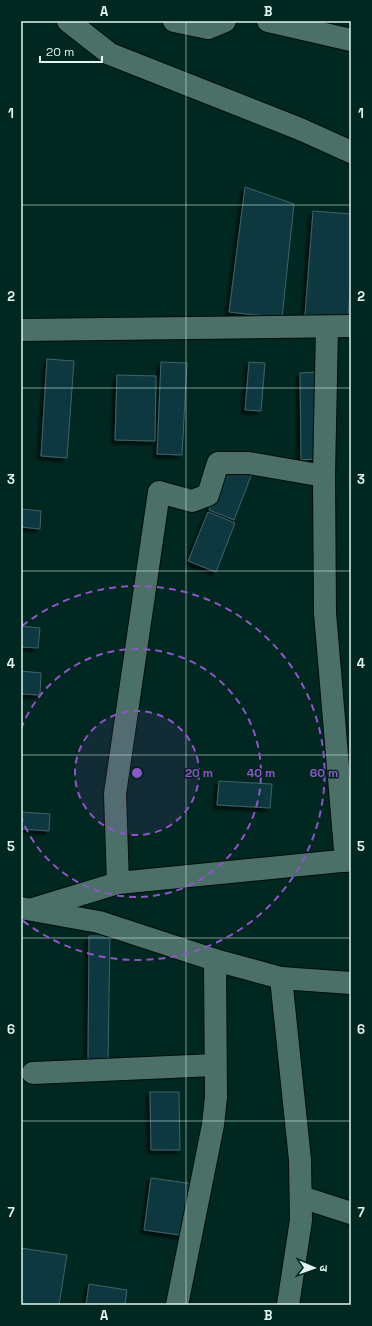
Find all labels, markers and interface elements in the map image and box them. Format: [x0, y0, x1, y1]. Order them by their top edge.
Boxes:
text: A [100, 3, 109, 20]
text: B [264, 3, 273, 20]
scale bar [40, 38, 102, 64]
text: 20 m [46, 44, 74, 60]
text: 1 [8, 105, 14, 122]
text: 1 [358, 105, 364, 122]
text: 2 [7, 288, 15, 305]
text: 2 [357, 288, 365, 305]
text: 3 [7, 471, 15, 488]
text: 3 [357, 471, 365, 488]
text: 4 [7, 655, 15, 672]
text: 4 [357, 655, 365, 672]
text: 20 m [185, 765, 213, 781]
text: 40 m [247, 765, 275, 781]
text: 60 m [310, 765, 338, 781]
centre of rings [130, 766, 144, 780]
text: 5 [7, 838, 15, 855]
text: 5 [357, 838, 365, 855]
text: 6 [7, 1021, 15, 1038]
text: 6 [357, 1021, 365, 1038]
text: 7 [7, 1204, 15, 1221]
text: 7 [357, 1204, 365, 1221]
north arrow [294, 1248, 334, 1288]
text: उ [317, 1265, 331, 1272]
text: A [100, 1307, 109, 1324]
text: B [264, 1307, 273, 1324]

